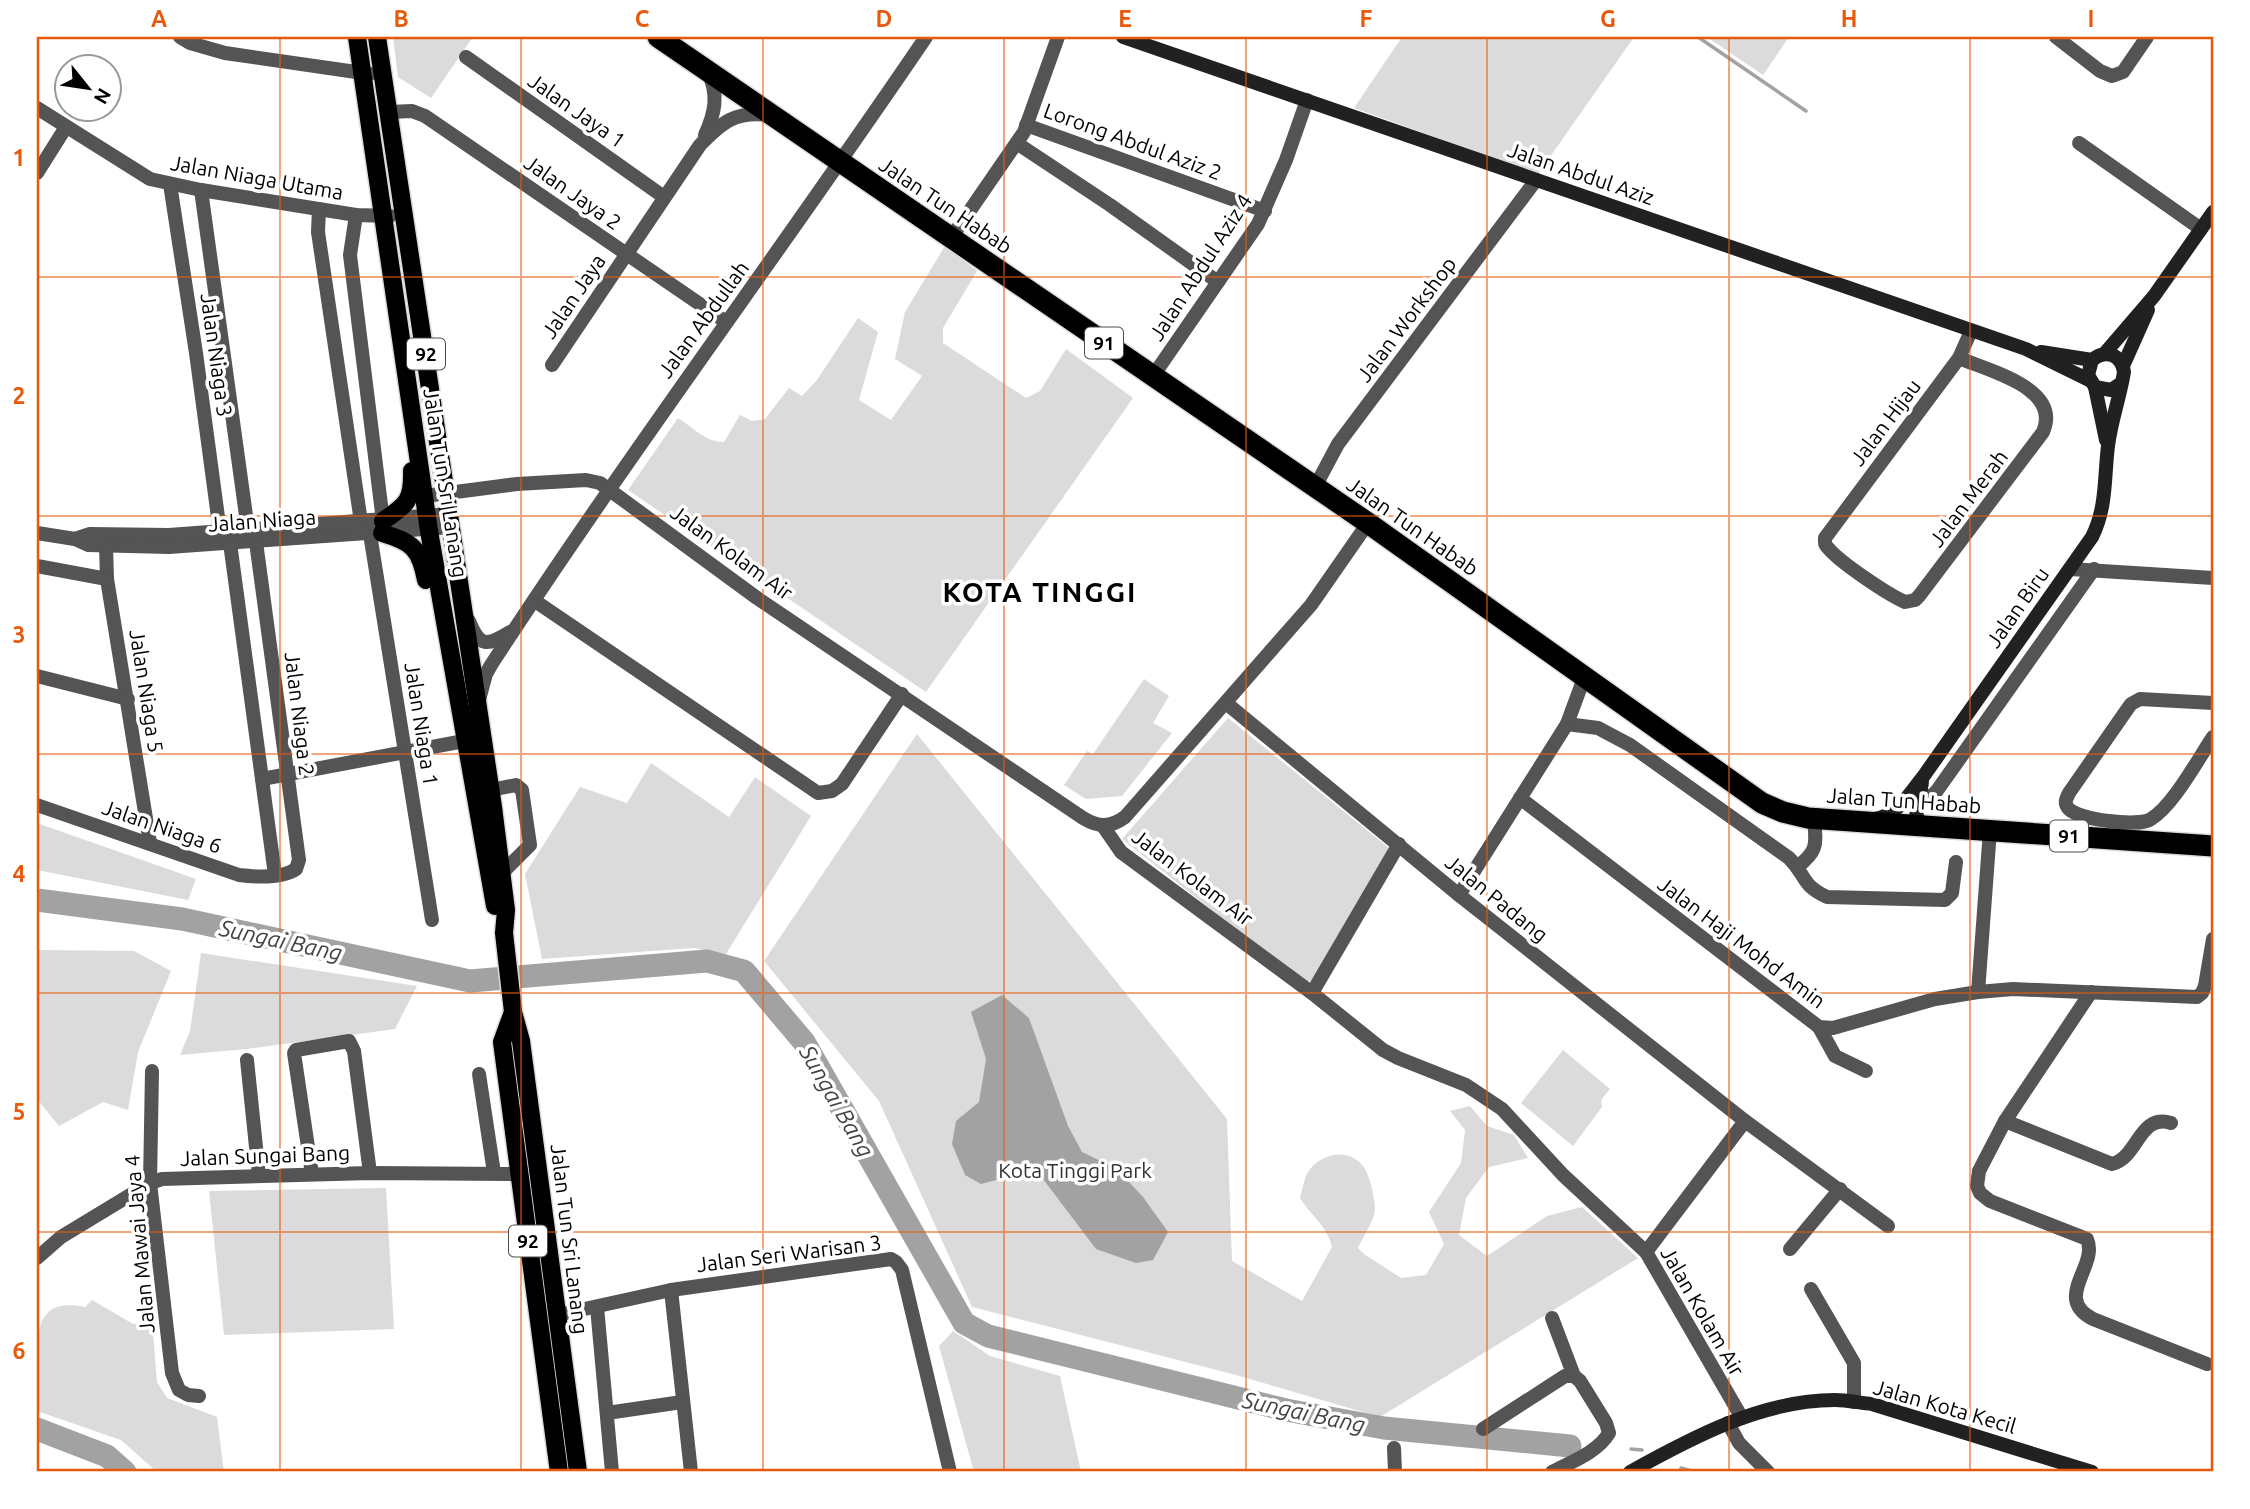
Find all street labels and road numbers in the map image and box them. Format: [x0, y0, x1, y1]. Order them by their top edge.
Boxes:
street label: Jalan Jaya 1 [524, 68, 630, 152]
street label: Lorong Abdul Aziz 2 [1041, 98, 1225, 184]
street label: Jalan Abdul Aziz [1505, 137, 1657, 209]
street label: Jalan Niaga Utama [169, 150, 345, 204]
street label: Jalan Jaya 2 [520, 150, 626, 234]
street label: Jalan Tun Habab [875, 152, 1017, 258]
street label: Jalan Abdul Aziz 4 [1144, 189, 1256, 345]
street label: Jalan Jaya [536, 249, 610, 343]
street label: Jalan Workshop [1351, 252, 1461, 386]
street label: Jalan Abdullah [653, 256, 753, 382]
street label: Jalan Niaga 3 [196, 292, 238, 418]
road number: 91 [1085, 328, 1123, 358]
road number: 92 [407, 338, 445, 370]
street label: Jalan Hijau [1845, 374, 1925, 470]
street label: Jalan Tun Sri Lanang [419, 387, 473, 579]
street label: Jalan Merah [1924, 445, 2012, 551]
street label: Jalan Tun Habab [1343, 472, 1483, 580]
street label: Jalan Kolam Air [666, 500, 798, 604]
street label: Jalan Niaga [207, 504, 317, 536]
street label: Jalan Biru [1981, 562, 2053, 652]
street label: Jalan Niaga 5 [125, 628, 169, 754]
street label: Jalan Niaga 2 [280, 651, 320, 777]
street label: Jalan Niaga 1 [400, 661, 444, 787]
street label: Jalan Tun Habab [1826, 783, 1982, 817]
street label: Jalan Niaga 6 [99, 794, 225, 858]
road number: 91 [2050, 820, 2088, 852]
street label: Jalan Kolam Air [1128, 824, 1258, 930]
street label: Jalan Padang [1441, 849, 1553, 947]
street label: Jalan Haji Mohd Amin [1654, 871, 1830, 1013]
street label: Jalan Sungai Bang [180, 1140, 350, 1170]
street label: Jalan Tun Sri Lanang [546, 1143, 594, 1335]
street label: Jalan Mawai Jaya 4 [119, 1154, 159, 1334]
road number: 92 [509, 1226, 547, 1256]
street label: Jalan Seri Warisan 3 [695, 1230, 883, 1276]
street label: Jalan Kolam Air [1656, 1242, 1750, 1380]
street label: Jalan Kota Kecil [1871, 1374, 2019, 1438]

